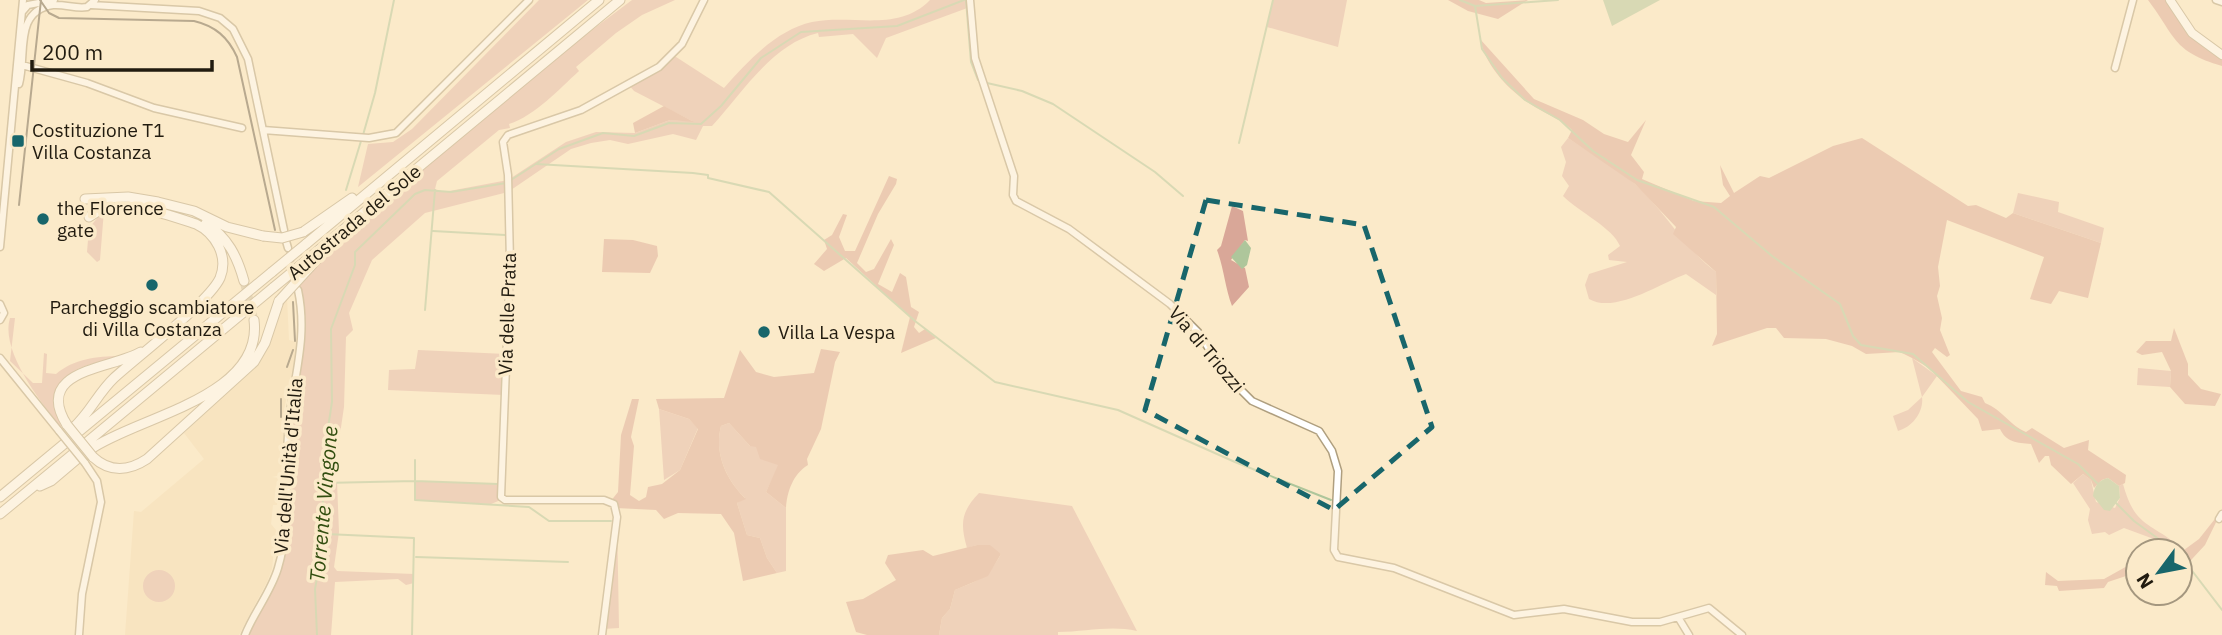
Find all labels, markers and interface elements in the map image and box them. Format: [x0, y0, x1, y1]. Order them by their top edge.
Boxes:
scale bar [32, 28, 212, 72]
text: 200 m [42, 38, 103, 66]
place label: Costituzione T1 Villa Costanza [32, 118, 165, 164]
marker: Costituzione T1 Villa Costanza [10, 133, 26, 149]
street label: Autostrada del Sole [282, 159, 426, 285]
place label: the Florence gate [57, 196, 164, 242]
marker: the Florence gate [35, 211, 51, 227]
street label: Via delle Prata [493, 252, 521, 376]
marker: Parcheggio scambiatore di Villa Costanza [144, 277, 160, 293]
place label: Parcheggio scambiatore di Villa Costanza [49, 295, 255, 341]
street label: Via di Triozzi [1164, 301, 1250, 397]
place label: Villa La Vespa [778, 320, 895, 344]
marker: Villa La Vespa [756, 324, 772, 340]
street label: Via dell'Unità d'Italia [268, 377, 308, 555]
water label: Torrente Vingone [302, 424, 344, 583]
north arrow [2124, 537, 2194, 607]
text: N [2131, 569, 2158, 593]

